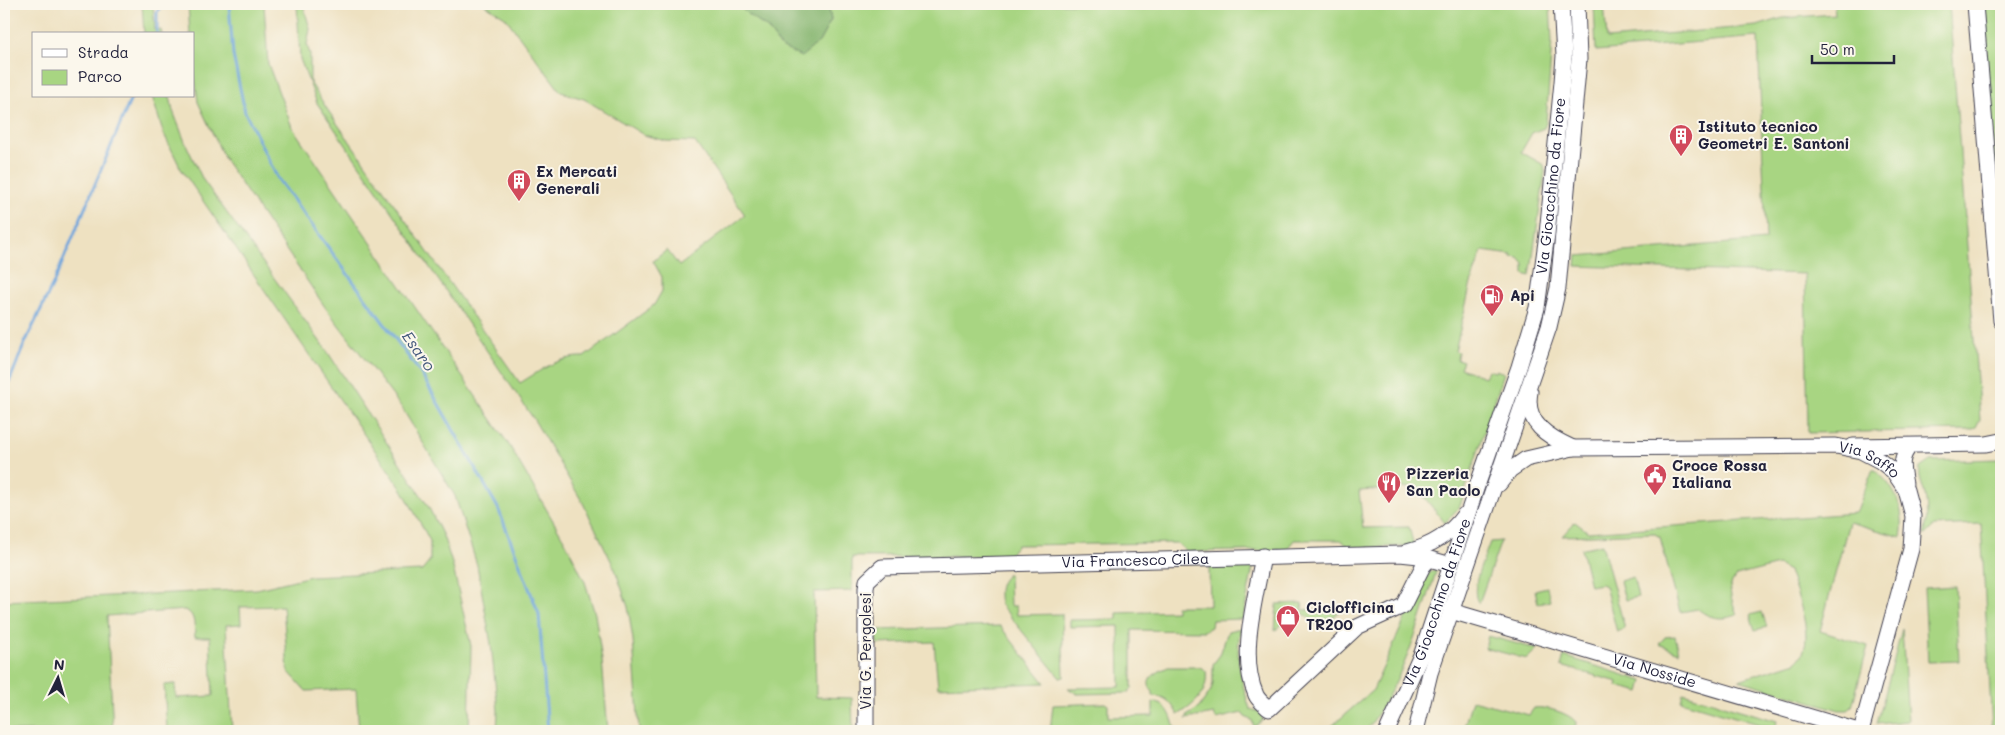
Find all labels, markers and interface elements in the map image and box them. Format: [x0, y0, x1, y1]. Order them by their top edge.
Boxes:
legend [32, 32, 195, 98]
scale bar [1812, 32, 1895, 64]
text: 50 m [1820, 39, 1855, 59]
text: Strada [78, 42, 129, 62]
text: Parco [78, 66, 122, 86]
street label: Via Gioacchino da Fiore [1531, 97, 1569, 275]
place label: Istituto tecnico Geometri E. Santoni [1698, 116, 1850, 153]
building icon: Istituto tecnico Geometri E. Santoni [1668, 123, 1694, 157]
place label: Ex Mercati Generali [536, 161, 618, 198]
building icon: Ex Mercati Generali [506, 168, 532, 202]
fuel station icon: Api [1479, 283, 1505, 317]
place label: Api [1510, 285, 1535, 305]
water label: Esaro [398, 326, 441, 375]
street label: Via Saffo [1837, 436, 1906, 482]
place label: Croce Rossa Italiana [1672, 455, 1767, 492]
public building icon: Croce Rossa Italiana [1642, 462, 1668, 496]
place label: Pizzeria San Paolo [1406, 463, 1480, 500]
restaurant icon: Pizzeria San Paolo [1376, 470, 1402, 504]
street label: Via Gioacchino da Fiore [1397, 515, 1475, 690]
street label: Via Francesco Cilea [1061, 548, 1209, 571]
street label: Via G. Pergolesi [855, 592, 875, 710]
place label: Ciclofficina TR200 [1306, 597, 1394, 634]
shop icon: Ciclofficina TR200 [1275, 604, 1301, 638]
street label: Via Nosside [1610, 648, 1699, 692]
north arrow [32, 652, 82, 702]
text: N [53, 655, 65, 674]

